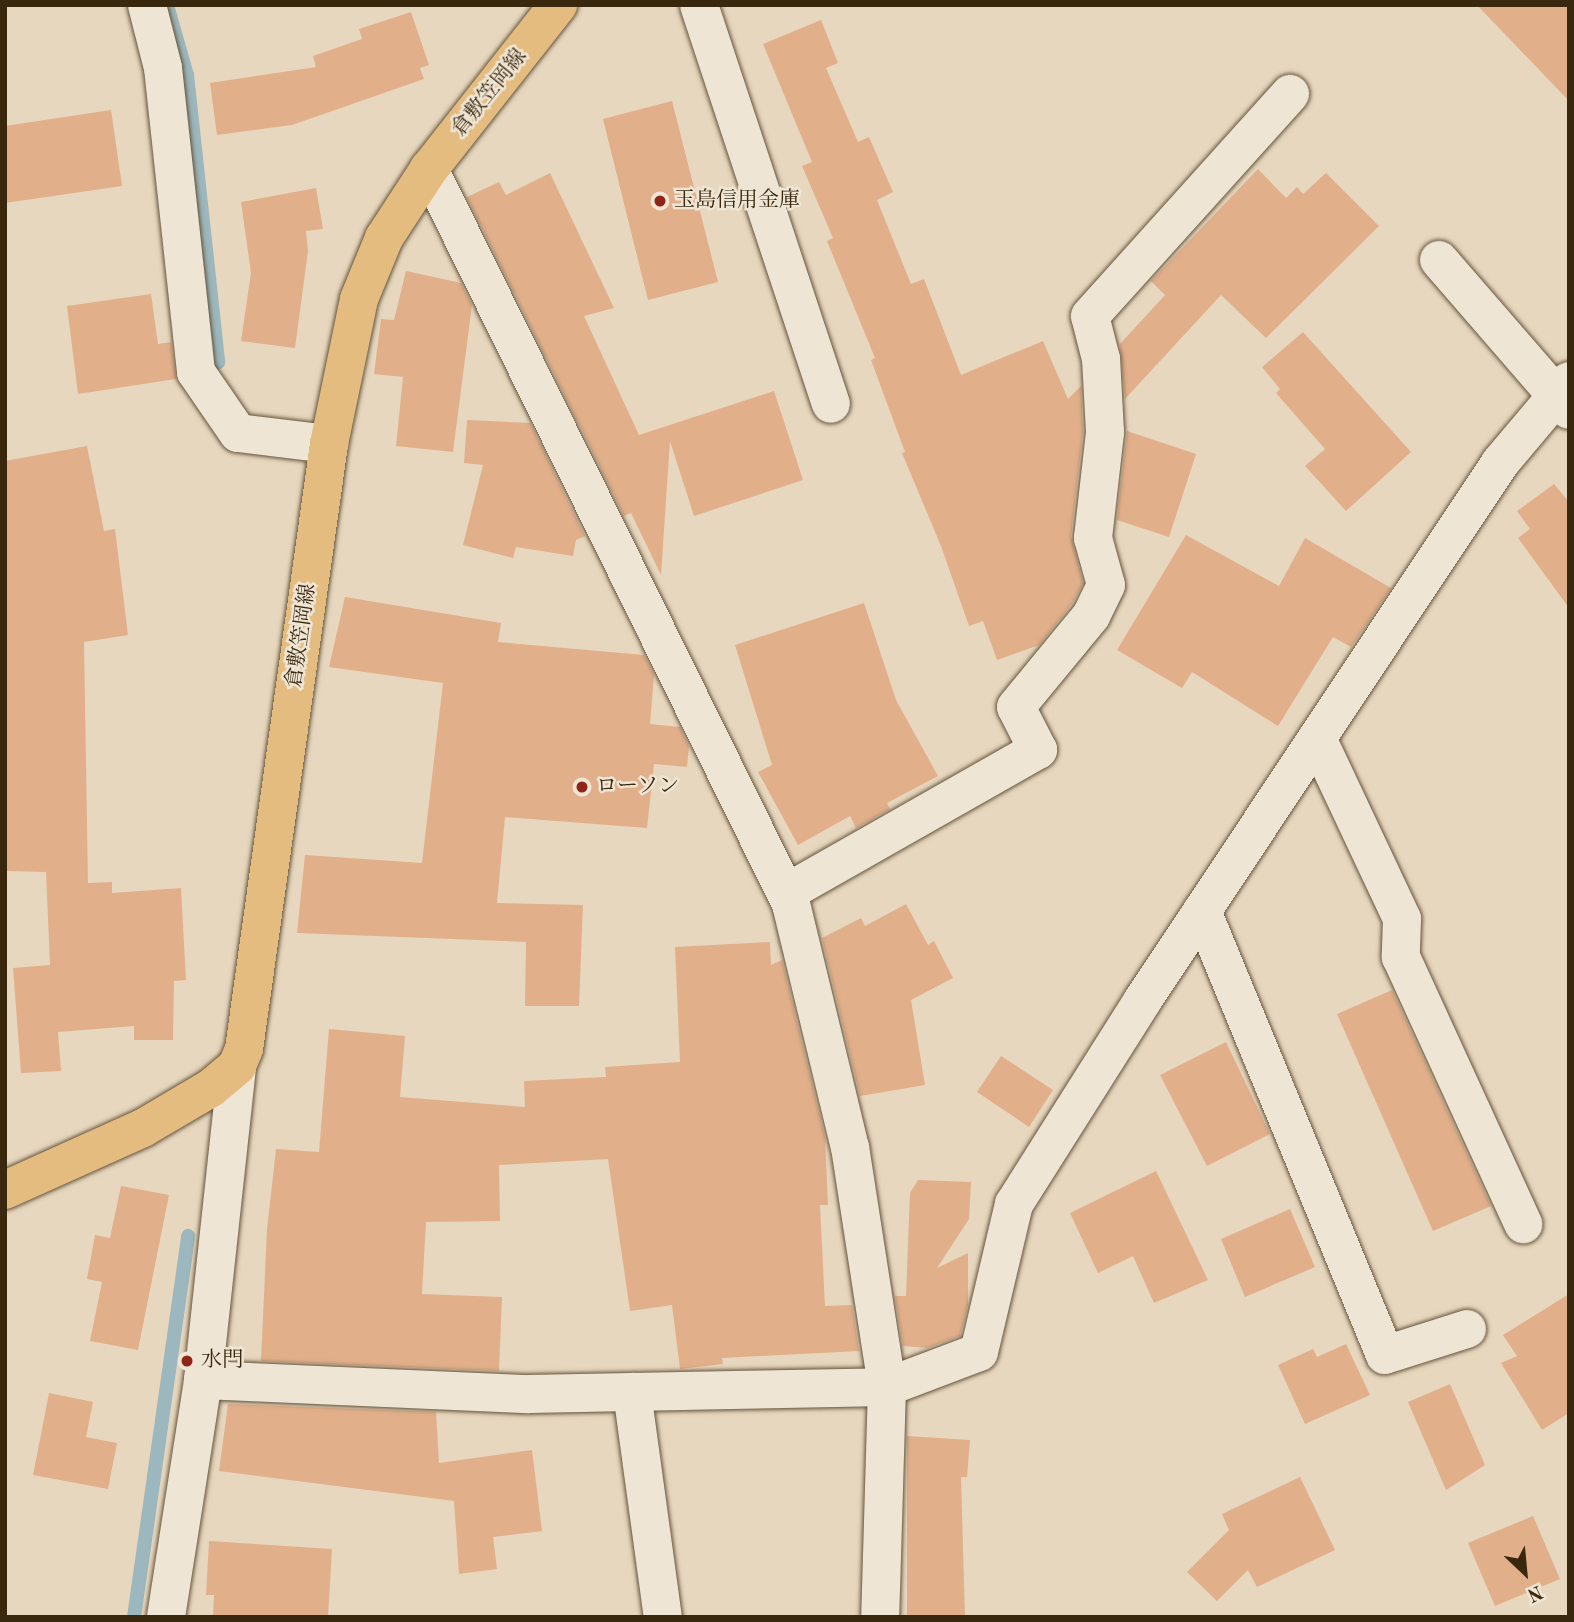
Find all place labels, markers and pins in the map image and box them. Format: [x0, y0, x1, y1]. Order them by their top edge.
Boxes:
place label: 玉島信用金庫 [674, 188, 800, 214]
marker: 玉島信用金庫 [652, 193, 668, 209]
place label: ローソン [596, 774, 680, 800]
marker: ローソン [574, 779, 590, 795]
place label: 水門 [201, 1348, 243, 1374]
marker: 水門 [179, 1353, 195, 1369]

